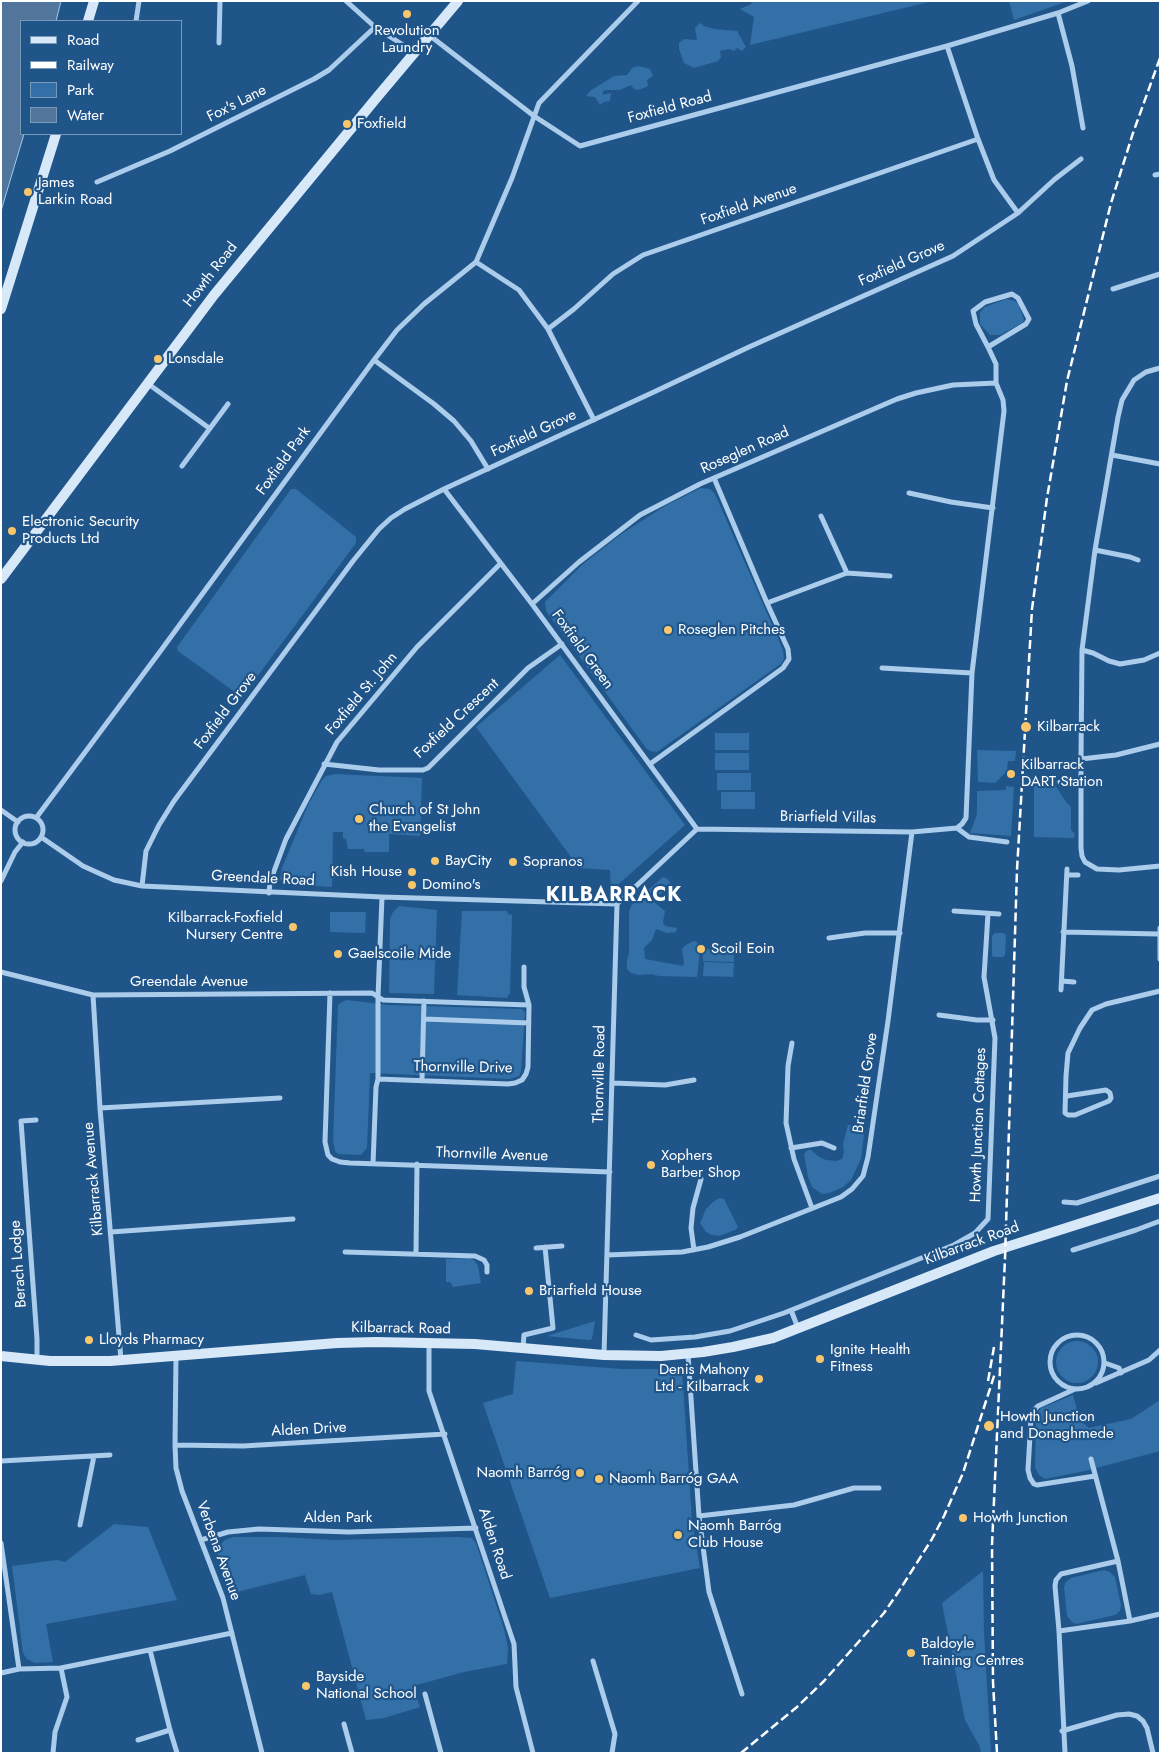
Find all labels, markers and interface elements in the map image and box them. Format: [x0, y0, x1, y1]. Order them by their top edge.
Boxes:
marker: Revolution Laundry [401, 8, 413, 20]
legend [20, 20, 182, 135]
place label: Revolution Laundry [374, 22, 440, 57]
text: Road [67, 29, 99, 51]
text: Railway [67, 54, 114, 76]
text: Park [67, 79, 94, 101]
street label: Fox's Lane [204, 81, 270, 127]
street label: Foxfield Road [626, 88, 714, 128]
text: Water [67, 104, 104, 126]
place label: Foxfield [357, 115, 406, 133]
marker: Foxfield [341, 118, 353, 130]
place label: James Larkin Road [38, 174, 112, 209]
street label: Foxfield Avenue [699, 180, 799, 230]
marker: James Larkin Road [22, 186, 34, 198]
street label: Foxfield Grove [856, 237, 948, 291]
street label: Howth Road [180, 239, 242, 311]
place label: Lonsdale [168, 350, 224, 368]
marker: Lonsdale [152, 353, 164, 365]
street label: Foxfield Grove [488, 406, 580, 462]
street label: Foxfield Park [253, 423, 315, 499]
street label: Roseglen Road [698, 423, 792, 479]
place label: Electronic Security Products Ltd [22, 513, 139, 548]
marker: Electronic Security Products Ltd [6, 525, 18, 537]
street label: Foxfield Green [547, 607, 617, 693]
place label: Roseglen Pitches [678, 621, 785, 639]
marker: Roseglen Pitches [662, 624, 674, 636]
street label: Foxfield St. John [322, 649, 402, 739]
street label: Foxfield Grove [191, 669, 261, 753]
street label: Foxfield Crescent [411, 675, 503, 763]
place label: Kilbarrack [1037, 718, 1100, 736]
marker: Kilbarrack [1019, 720, 1033, 734]
place label: Kilbarrack DART Station [1021, 756, 1103, 791]
marker: Kilbarrack DART Station [1005, 768, 1017, 780]
place label: Church of St John the Evangelist [369, 801, 480, 836]
street label: Briarfield Villas [780, 808, 876, 828]
marker: Church of St John the Evangelist [353, 813, 365, 825]
place label: BayCity [445, 852, 492, 870]
place label: Sopranos [523, 853, 582, 871]
marker: BayCity [429, 855, 441, 867]
marker: Sopranos [507, 856, 519, 868]
place label: Kish House [331, 863, 402, 881]
marker: Kish House [406, 866, 418, 878]
street label: Greendale Road [211, 867, 315, 891]
place label: Domino's [422, 876, 480, 894]
marker: Domino's [406, 879, 418, 891]
district label: KILBARRACK [544, 884, 684, 908]
place label: Kilbarrack-Foxfield Nursery Centre [168, 909, 283, 944]
marker: Kilbarrack-Foxfield Nursery Centre [287, 921, 299, 933]
place label: Scoil Eoin [711, 940, 775, 958]
marker: Scoil Eoin [695, 943, 707, 955]
place label: Gaelscoile Mide [348, 945, 451, 963]
marker: Gaelscoile Mide [332, 948, 344, 960]
street label: Greendale Avenue [130, 973, 248, 991]
street label: Thornville Road [590, 1025, 610, 1123]
street label: Briarfield Grove [850, 1032, 882, 1134]
street label: Howth Junction Cottages [967, 1047, 991, 1203]
street label: Thornville Drive [413, 1058, 513, 1078]
street label: Kilbarrack Avenue [80, 1121, 108, 1237]
street label: Thornville Avenue [436, 1144, 548, 1166]
place label: Xophers Barber Shop [661, 1147, 740, 1182]
marker: Xophers Barber Shop [645, 1159, 657, 1171]
street label: Kilbarrack Road [922, 1218, 1022, 1270]
street label: Berach Lodge [7, 1220, 31, 1308]
place label: Briarfield House [539, 1282, 642, 1300]
marker: Briarfield House [523, 1285, 535, 1297]
street label: Kilbarrack Road [351, 1319, 451, 1339]
place label: Lloyds Pharmacy [99, 1331, 204, 1349]
marker: Lloyds Pharmacy [83, 1334, 95, 1346]
place label: Ignite Health Fitness [830, 1341, 910, 1376]
marker: Ignite Health Fitness [814, 1353, 826, 1365]
place label: Denis Mahony Ltd - Kilbarrack [655, 1361, 749, 1396]
marker: Denis Mahony Ltd - Kilbarrack [753, 1373, 765, 1385]
place label: Howth Junction and Donaghmede [1000, 1408, 1114, 1443]
street label: Alden Drive [271, 1419, 347, 1441]
marker: Howth Junction and Donaghmede [982, 1419, 996, 1433]
place label: Naomh Barróg [477, 1464, 570, 1482]
marker: Naomh Barróg [574, 1467, 586, 1479]
place label: Naomh Barróg GAA [609, 1470, 738, 1488]
marker: Naomh Barróg GAA [593, 1473, 605, 1485]
street label: Verbena Avenue [192, 1499, 244, 1603]
street label: Alden Road [474, 1506, 514, 1582]
street label: Alden Park [304, 1509, 372, 1527]
place label: Howth Junction [973, 1509, 1068, 1527]
marker: Howth Junction [957, 1512, 969, 1524]
place label: Naomh Barróg Club House [688, 1517, 781, 1552]
marker: Naomh Barróg Club House [672, 1529, 684, 1541]
place label: Baldoyle Training Centres [921, 1635, 1024, 1670]
marker: Baldoyle Training Centres [905, 1647, 917, 1659]
place label: Bayside National School [316, 1668, 417, 1703]
marker: Bayside National School [300, 1680, 312, 1692]

